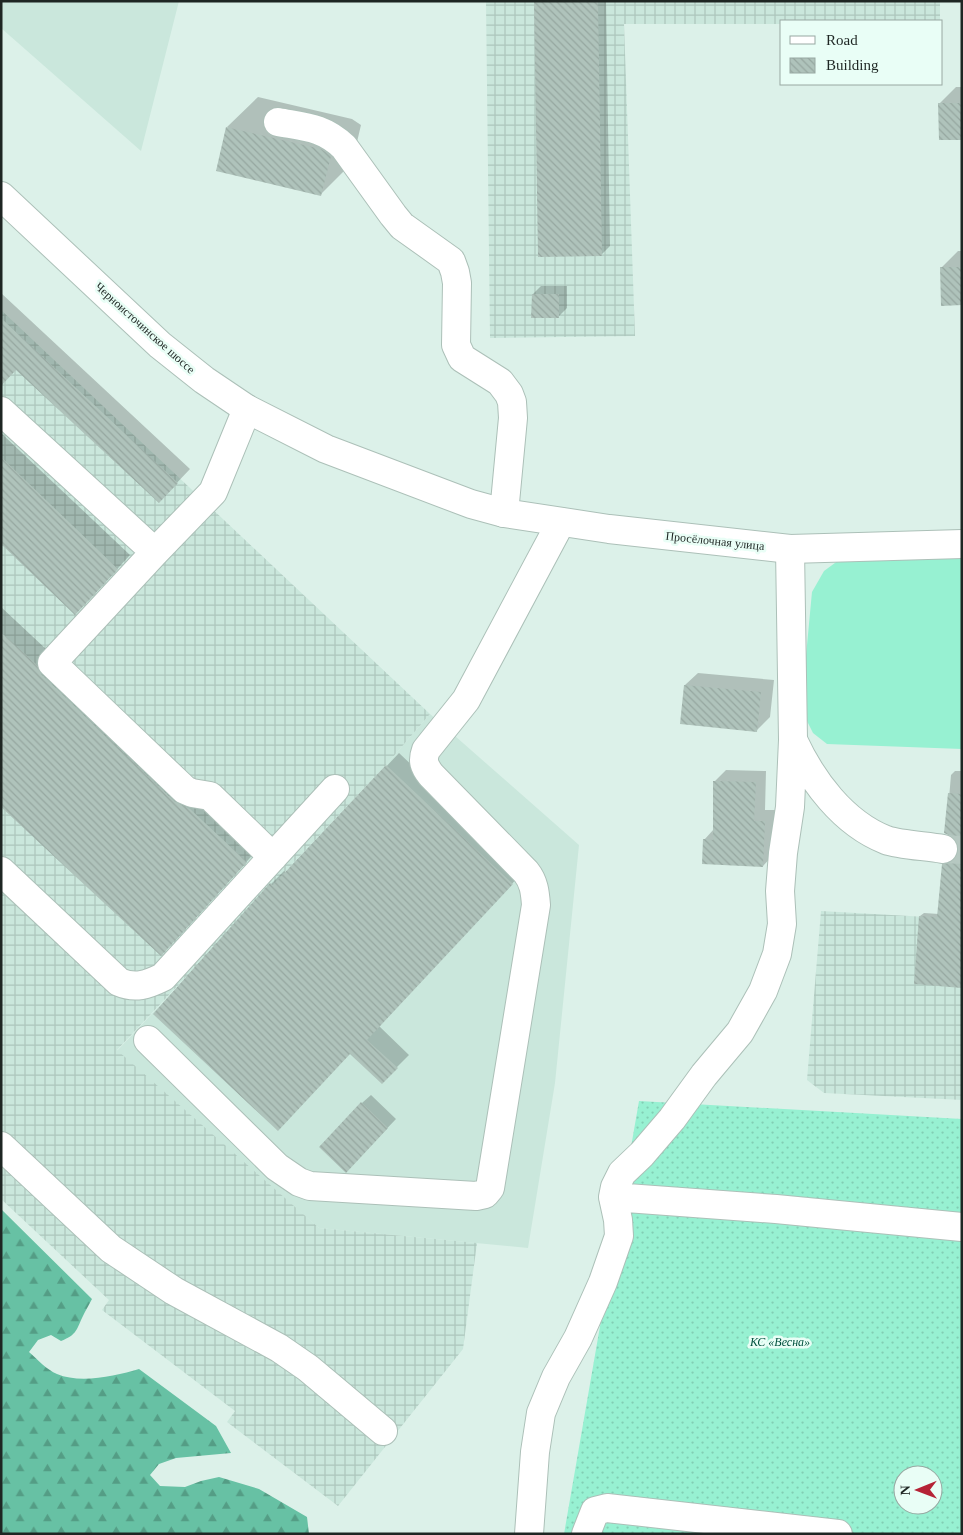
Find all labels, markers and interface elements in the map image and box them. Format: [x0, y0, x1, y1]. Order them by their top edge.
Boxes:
legend [780, 20, 943, 85]
text: Road [826, 32, 858, 48]
text: Building [826, 57, 879, 73]
street label: Черноисточинское шоссе [92, 279, 198, 377]
street label: Просёлочная улица [665, 529, 766, 553]
park label: КС «Весна» [749, 1335, 810, 1349]
north arrow [893, 1465, 943, 1515]
text: N [898, 1485, 913, 1495]

